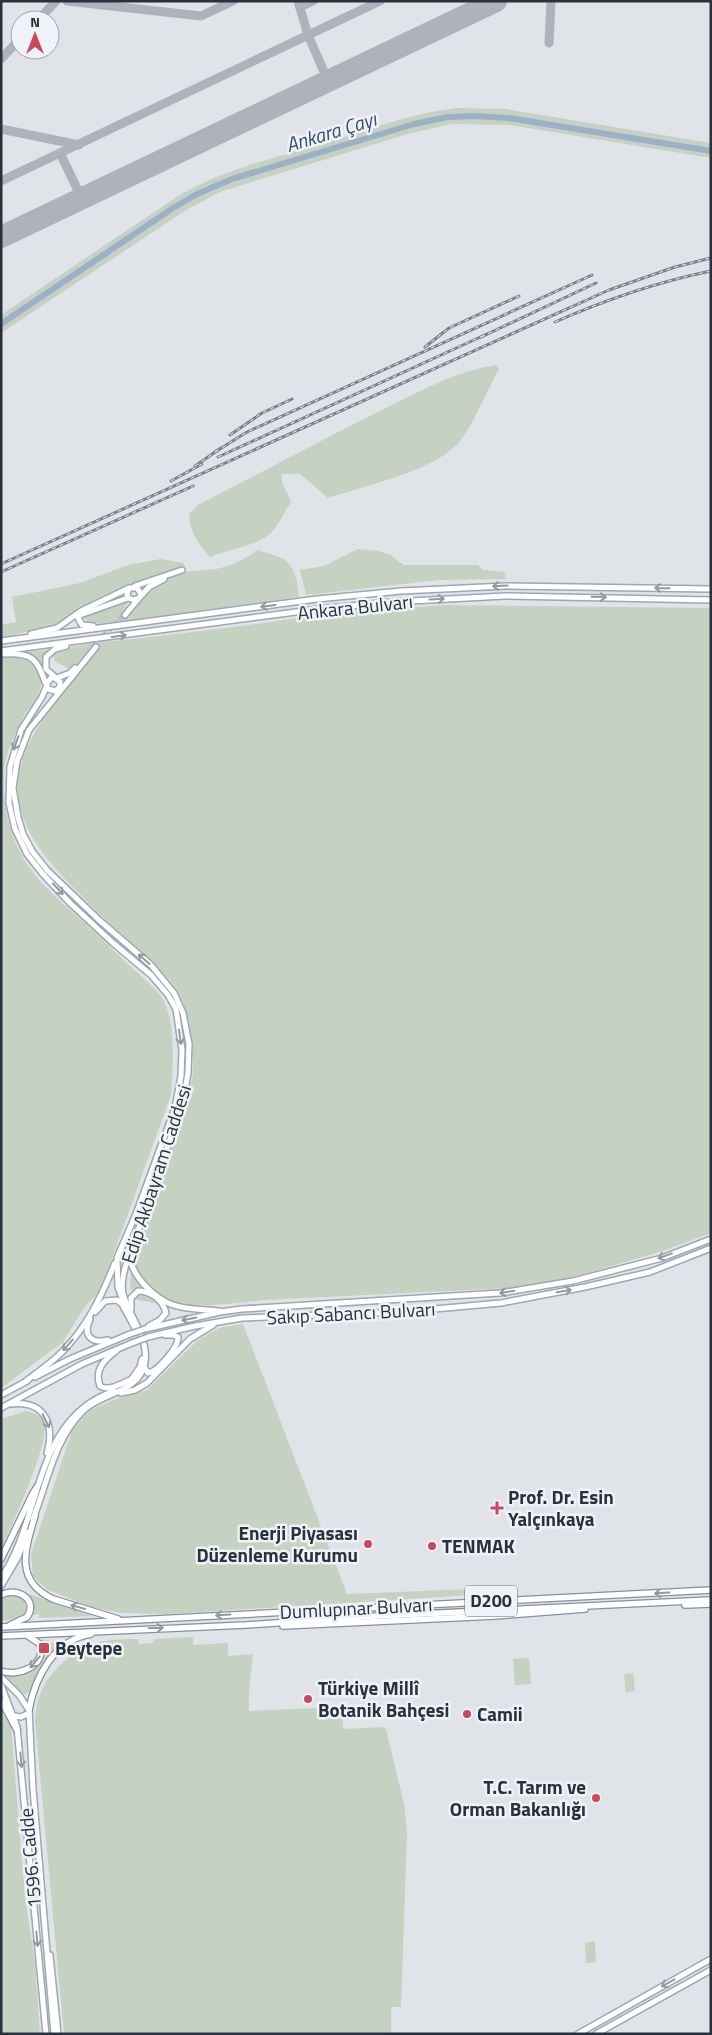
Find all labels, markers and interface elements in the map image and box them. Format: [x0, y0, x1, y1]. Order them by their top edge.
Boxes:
north arrow [10, 10, 60, 60]
text: N [30, 11, 40, 32]
water label: Ankara Çayı [282, 103, 382, 160]
one-way arrow [492, 581, 508, 591]
one-way arrow [654, 584, 670, 593]
street label: Ankara Bulvarı [296, 586, 414, 627]
one-way arrow [591, 593, 607, 602]
one-way arrow [428, 595, 444, 604]
one-way arrow [260, 601, 276, 611]
one-way arrow [111, 631, 127, 641]
one-way arrow [11, 735, 20, 750]
one-way arrow [52, 883, 64, 896]
one-way arrow [138, 954, 151, 965]
one-way arrow [175, 1029, 185, 1045]
street label: Edip Akbayram Caddesi [113, 1081, 198, 1267]
one-way arrow [658, 1252, 674, 1261]
one-way arrow [555, 1286, 571, 1296]
one-way arrow [500, 1287, 516, 1297]
street label: Sakıp Sabancı Bulvarı [266, 1294, 436, 1331]
one-way arrow [181, 1315, 197, 1324]
one-way arrow [62, 1339, 74, 1352]
one-way arrow [41, 1414, 51, 1429]
place label: Prof. Dr. Esin Yalçınkaya [508, 1482, 614, 1533]
marker: Prof. Dr. Esin Yalçınkaya [490, 1501, 504, 1515]
place label: Enerji Piyasası Düzenleme Kurumu [196, 1518, 358, 1569]
place label: TENMAK [442, 1531, 515, 1560]
marker: Enerji Piyasası Düzenleme Kurumu [362, 1538, 374, 1550]
marker: TENMAK [426, 1540, 438, 1552]
road number: D200 [465, 1585, 517, 1616]
one-way arrow [654, 1588, 670, 1597]
street label: Dumlupınar Bulvarı [279, 1589, 433, 1626]
one-way arrow [70, 1602, 86, 1612]
one-way arrow [215, 1610, 232, 1620]
one-way arrow [148, 1624, 164, 1633]
place label: Beytepe [55, 1633, 123, 1662]
marker: Beytepe [37, 1641, 51, 1655]
one-way arrow [29, 1656, 40, 1669]
place label: Türkiye Millî Botanik Bahçesi [318, 1673, 449, 1724]
marker: Türkiye Millî Botanik Bahçesi [302, 1693, 314, 1705]
place label: Camii [477, 1699, 523, 1728]
marker: Camii [461, 1708, 473, 1720]
one-way arrow [16, 1751, 26, 1767]
place label: T.C. Tarım ve Orman Bakanlığı [450, 1772, 586, 1823]
marker: T.C. Tarım ve Orman Bakanlığı [590, 1792, 602, 1804]
street label: 1596. Cadde [11, 1807, 48, 1909]
one-way arrow [32, 1930, 42, 1946]
one-way arrow [662, 1979, 676, 1989]

